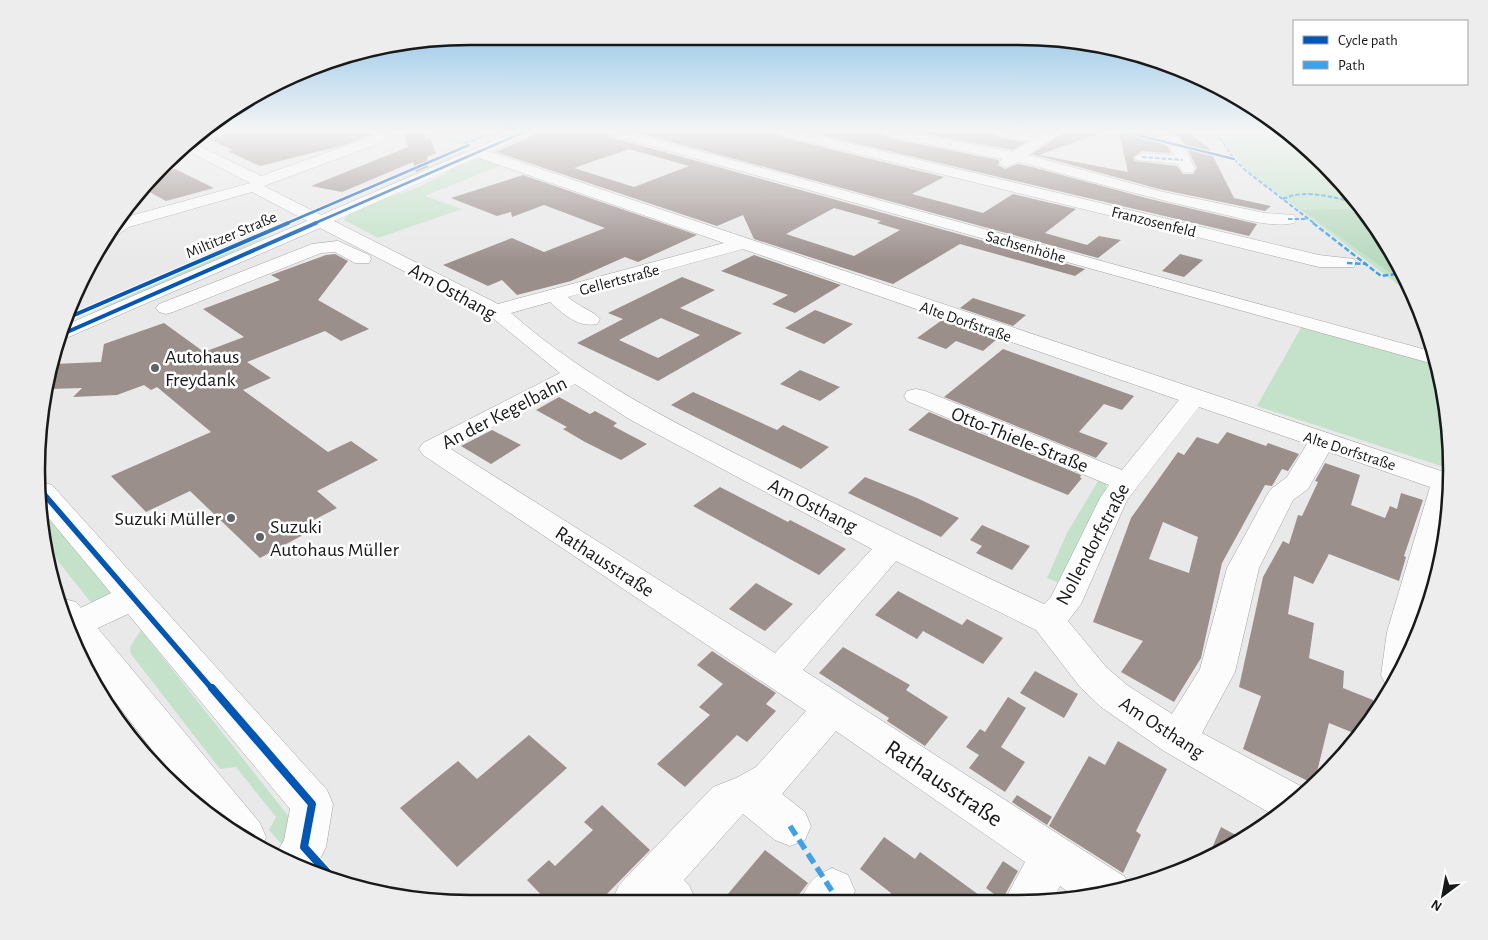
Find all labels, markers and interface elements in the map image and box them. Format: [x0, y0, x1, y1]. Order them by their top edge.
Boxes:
legend [1293, 20, 1468, 85]
text: Cycle path [1338, 33, 1398, 48]
text: Path [1338, 58, 1365, 73]
street label: Franzosenfeld [1110, 204, 1198, 240]
street label: Miltitzer Straße [183, 209, 279, 261]
street label: Sachsenhöhe [984, 228, 1068, 266]
street label: Am Osthang [405, 260, 500, 324]
street label: Gellertstraße [578, 262, 661, 298]
street label: Alte Dorfstraße [918, 299, 1014, 345]
place label: Autohaus Freydank [165, 347, 240, 390]
marker: Autohaus Freydank [149, 362, 161, 374]
street label: An der Kegelbahn [439, 373, 570, 453]
street label: Otto-Thiele-Straße [948, 403, 1091, 476]
street label: Alte Dorfstraße [1302, 429, 1398, 473]
street label: Am Osthang [765, 475, 860, 537]
street label: Nollendorfstraße [1052, 480, 1133, 609]
place label: Suzuki Müller [115, 509, 222, 529]
marker: Suzuki Müller [225, 512, 237, 524]
place label: Suzuki Autohaus Müller [270, 517, 399, 560]
street label: Rathausstraße [552, 523, 657, 601]
marker: Suzuki Autohaus Müller [254, 531, 266, 543]
street label: Am Osthang [1115, 693, 1208, 763]
street label: Rathausstraße [880, 736, 1006, 832]
north arrow [1418, 870, 1468, 920]
text: N [1429, 897, 1444, 914]

